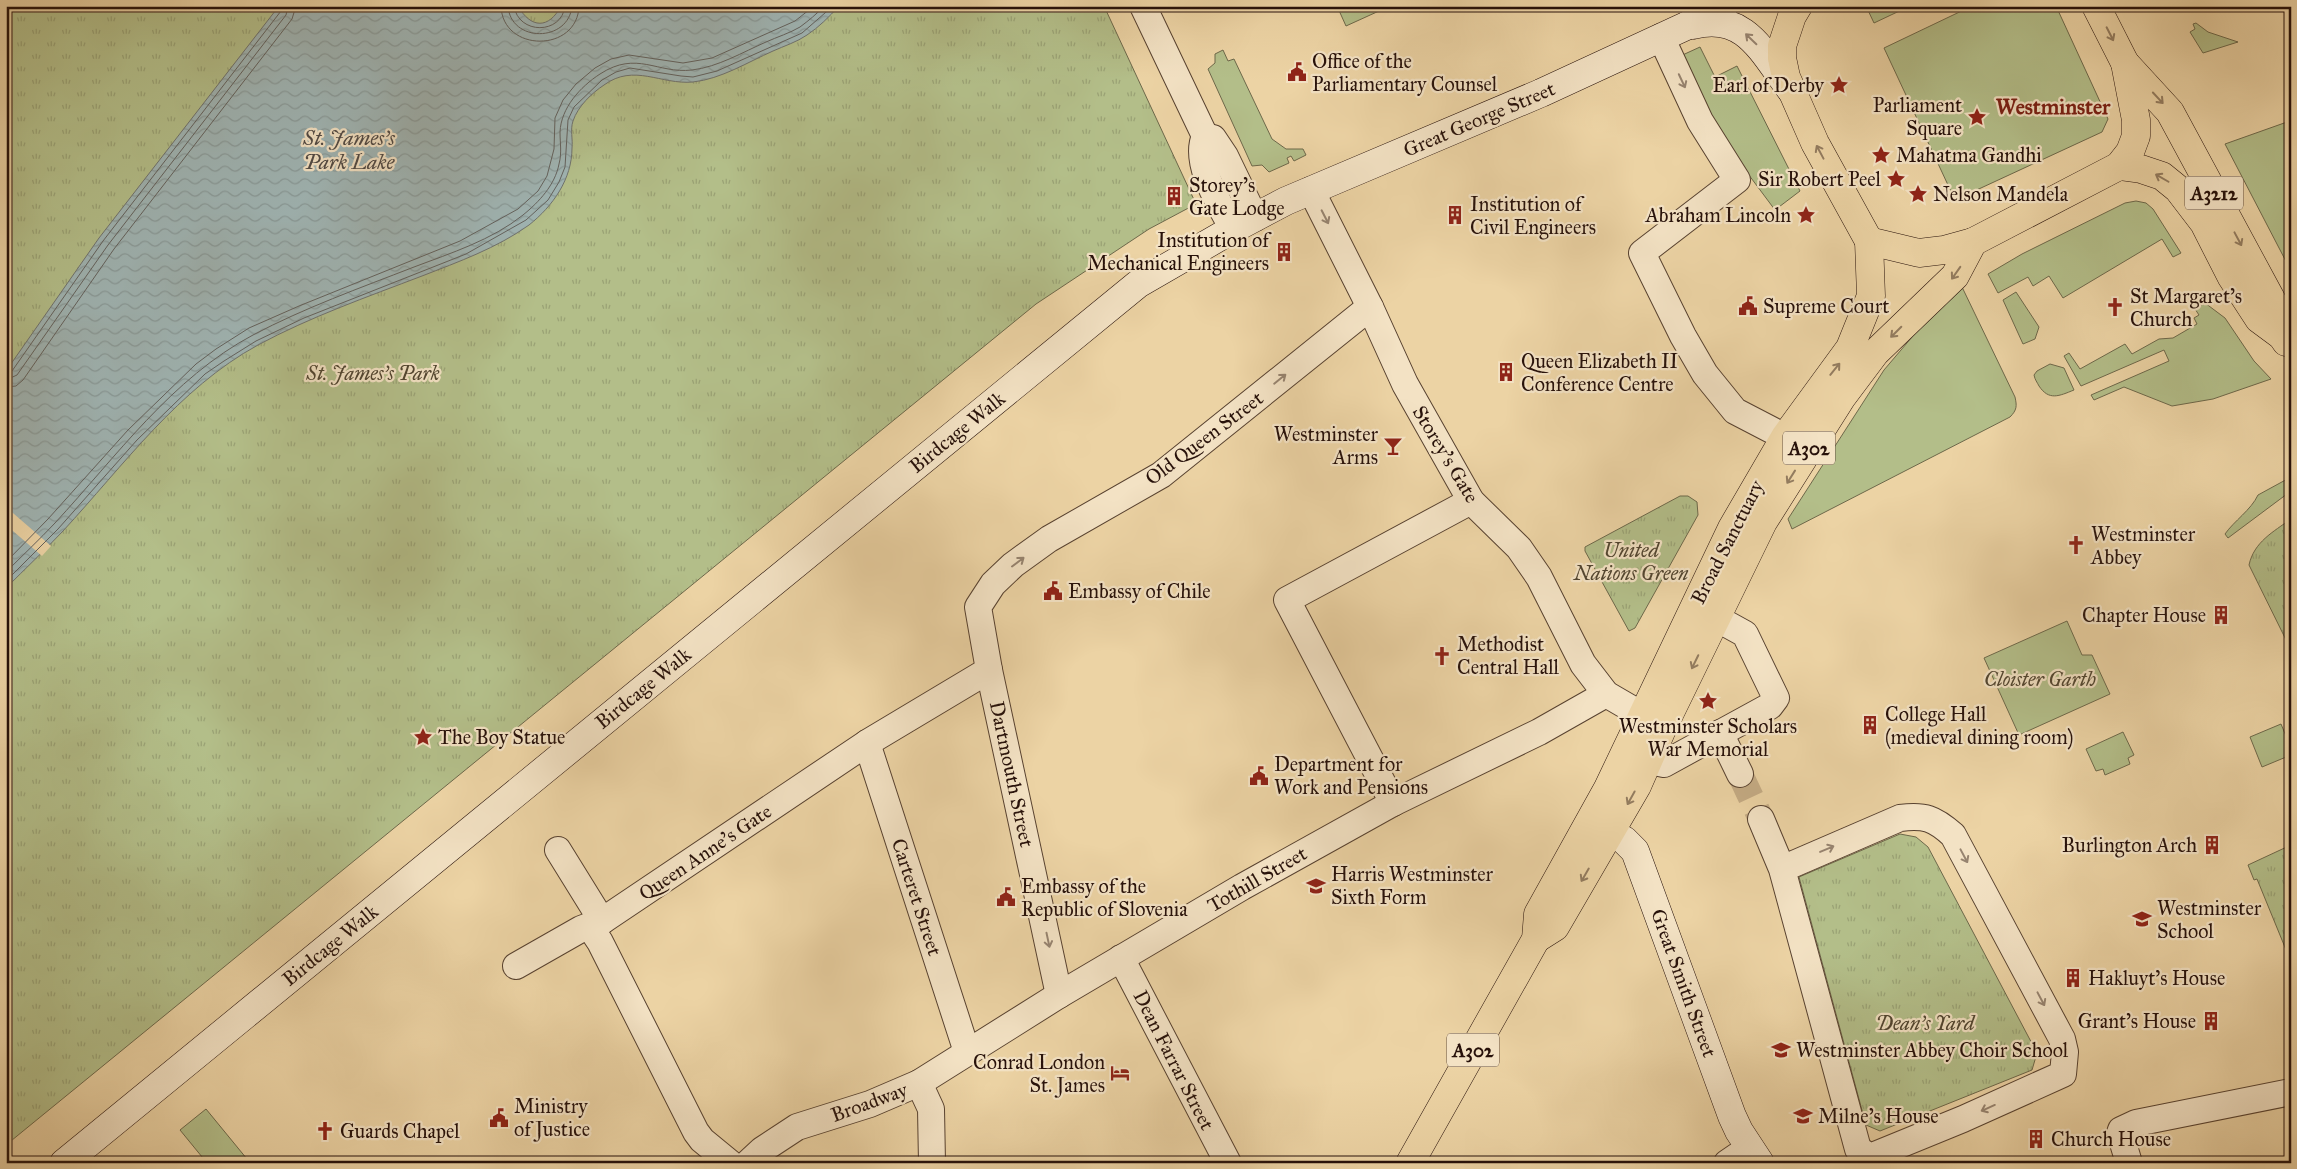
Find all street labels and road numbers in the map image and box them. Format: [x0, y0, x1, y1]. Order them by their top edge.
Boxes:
street label: Great George Street [1400, 76, 1559, 163]
road number: A3212 [2185, 177, 2243, 210]
street label: Birdcage Walk [904, 386, 1011, 479]
street label: Old Queen Street [1140, 386, 1268, 490]
street label: Storey's Gate [1408, 401, 1484, 507]
road number: A302 [1783, 432, 1835, 464]
street label: Broad Sanctuary [1685, 475, 1769, 608]
street label: Birdcage Walk [590, 642, 697, 735]
street label: Dartmouth Street [985, 699, 1039, 849]
street label: Queen Anne's Gate [634, 799, 776, 905]
street label: Carteret Street [887, 835, 947, 959]
street label: Tothill Street [1203, 841, 1311, 917]
street label: Birdcage Walk [277, 899, 384, 992]
street label: Great Smith Street [1646, 906, 1722, 1060]
street label: Dean Farrar Street [1128, 986, 1220, 1134]
road number: A302 [1447, 1034, 1499, 1066]
street label: Broadway [827, 1077, 911, 1127]

